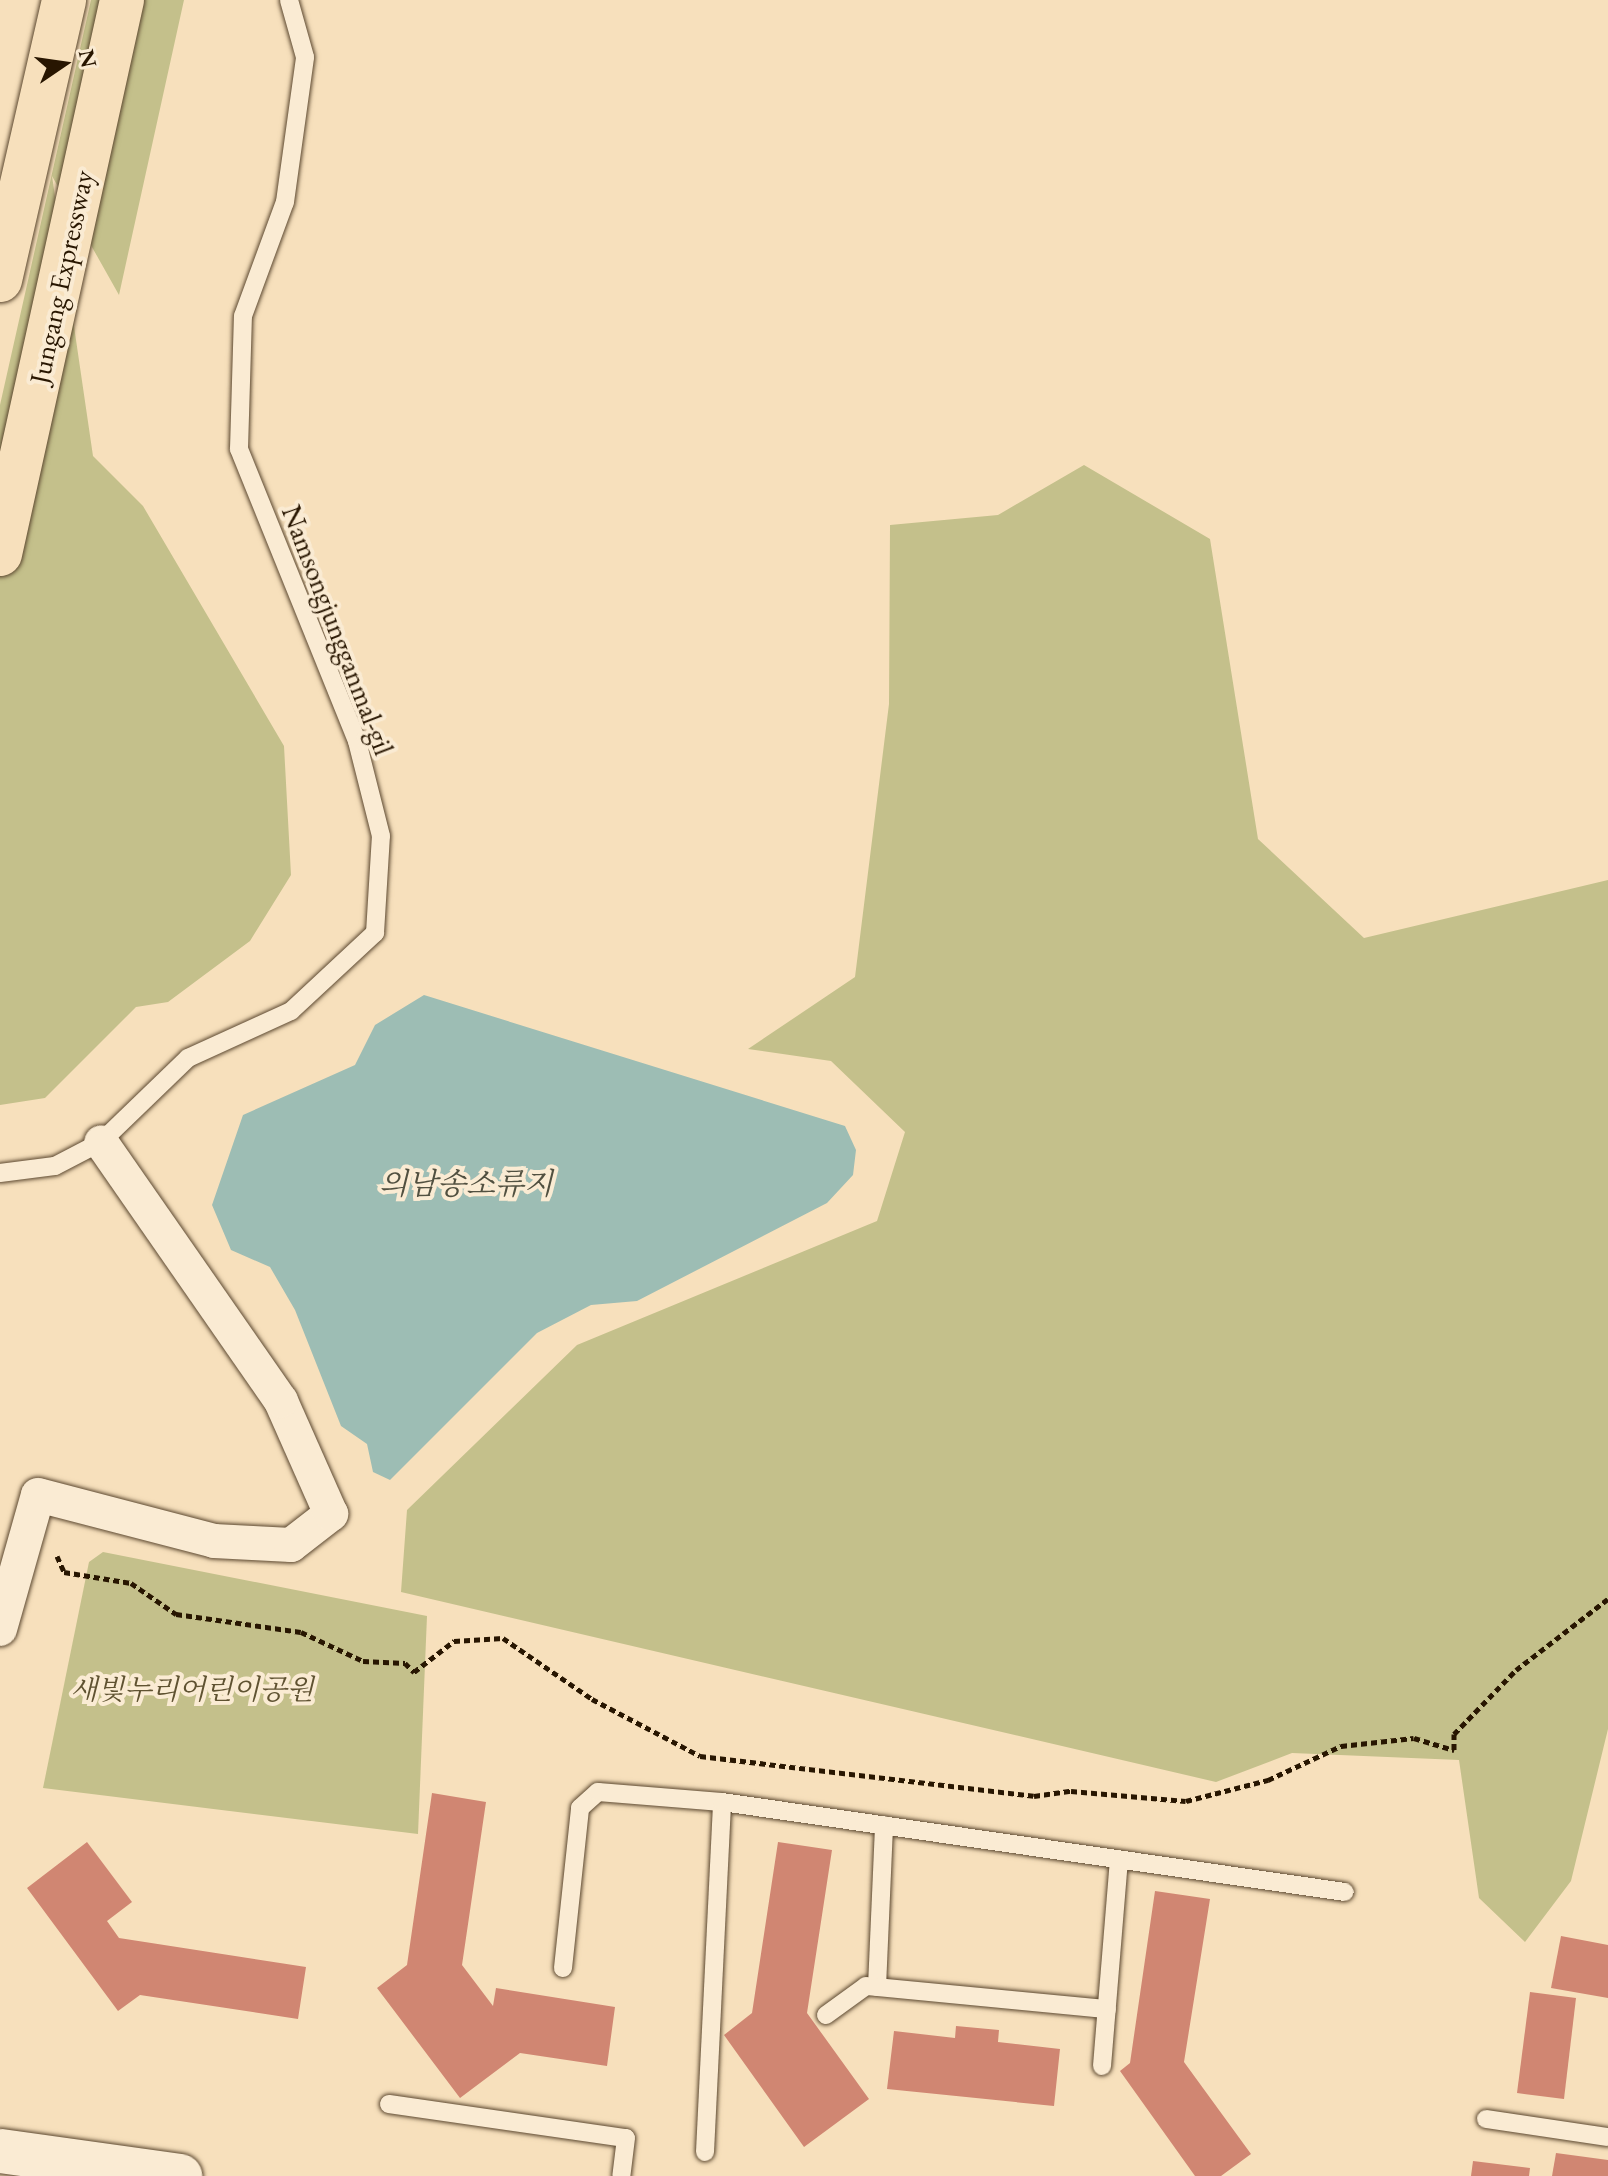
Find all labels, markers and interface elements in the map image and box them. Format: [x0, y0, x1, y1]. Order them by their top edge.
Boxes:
north arrow [24, 24, 104, 104]
text: N [72, 47, 104, 70]
street label: Jungang Expressway [22, 167, 100, 387]
street label: Namsongjungganmal-gil [275, 500, 401, 760]
water label: 의남송소류지 [379, 1166, 553, 1202]
park label: 새빛누리어린이공원 [70, 1672, 314, 1706]

